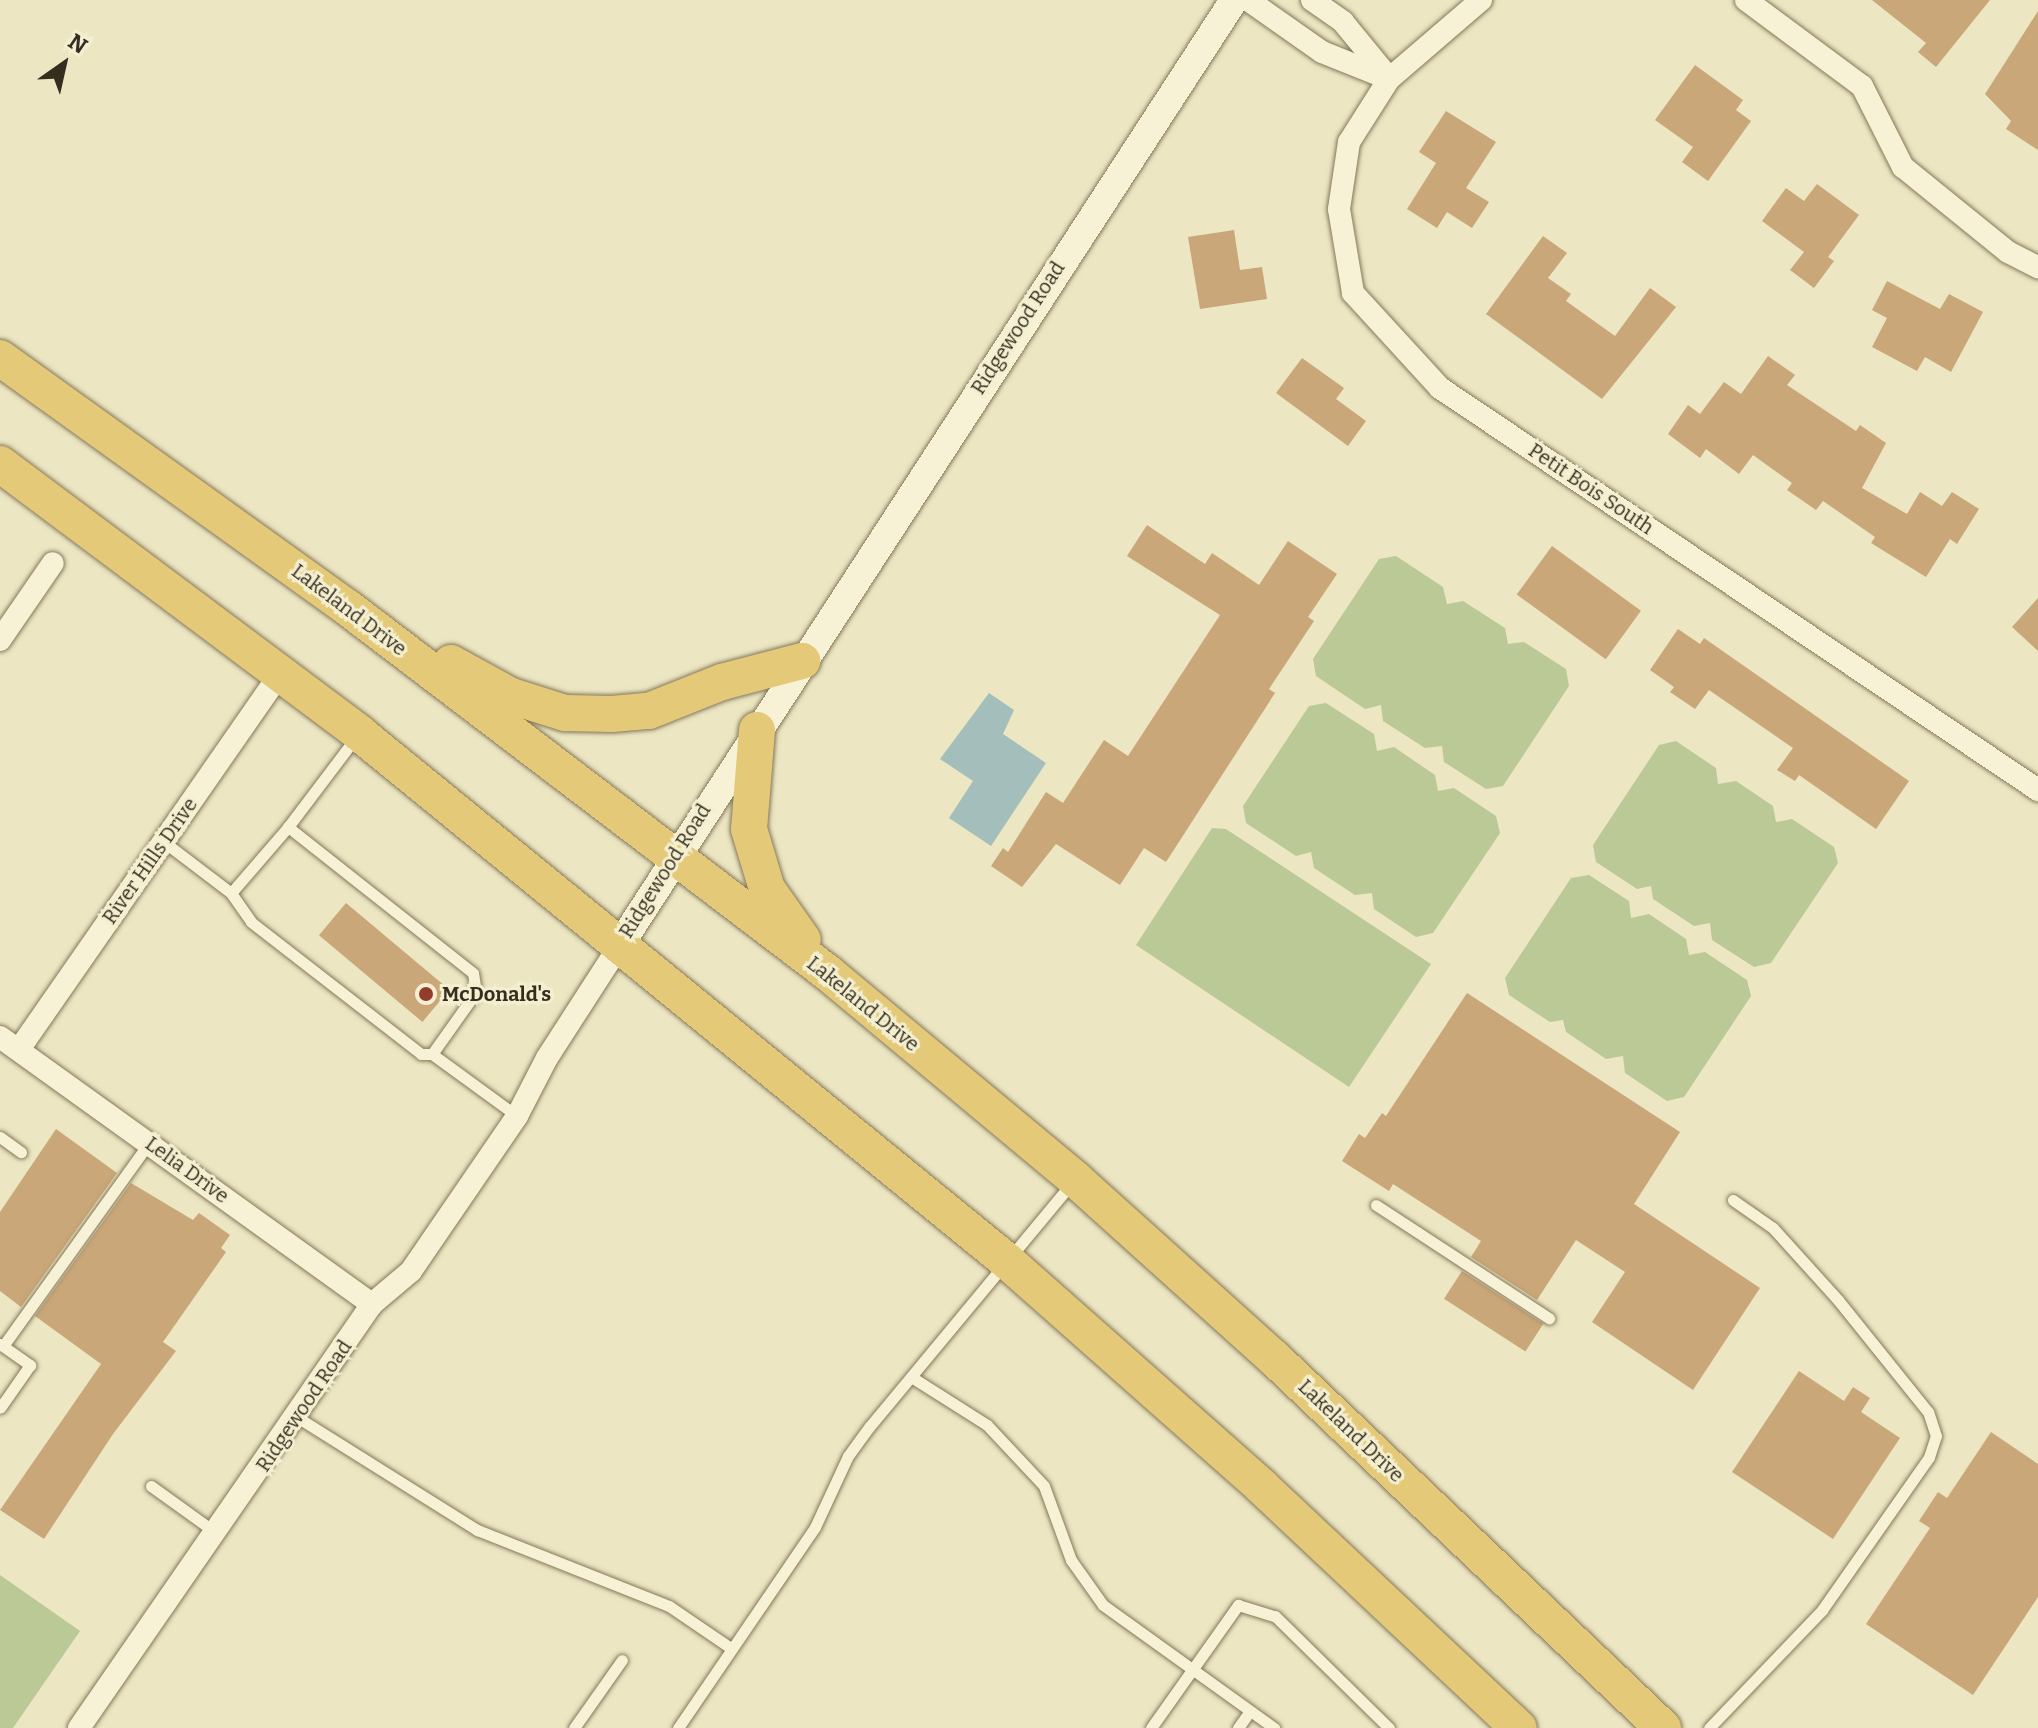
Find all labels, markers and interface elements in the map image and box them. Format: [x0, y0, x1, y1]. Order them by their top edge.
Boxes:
north arrow [24, 24, 104, 104]
text: N [63, 28, 92, 60]
street label: Ridgewood Road [966, 257, 1070, 399]
street label: Petit Bois South [1524, 438, 1658, 540]
street label: Lakeland Drive [287, 559, 411, 661]
street label: River Hills Drive [98, 793, 202, 929]
street label: Ridgewood Road [614, 799, 716, 943]
street label: Lakeland Drive [802, 951, 924, 1057]
place label: McDonald's [442, 982, 551, 1006]
marker: McDonald's [417, 985, 435, 1003]
street label: Lelia Drive [141, 1132, 233, 1208]
street label: Ridgewood Road [251, 1336, 357, 1476]
street label: Lakeland Drive [1293, 1375, 1409, 1487]

